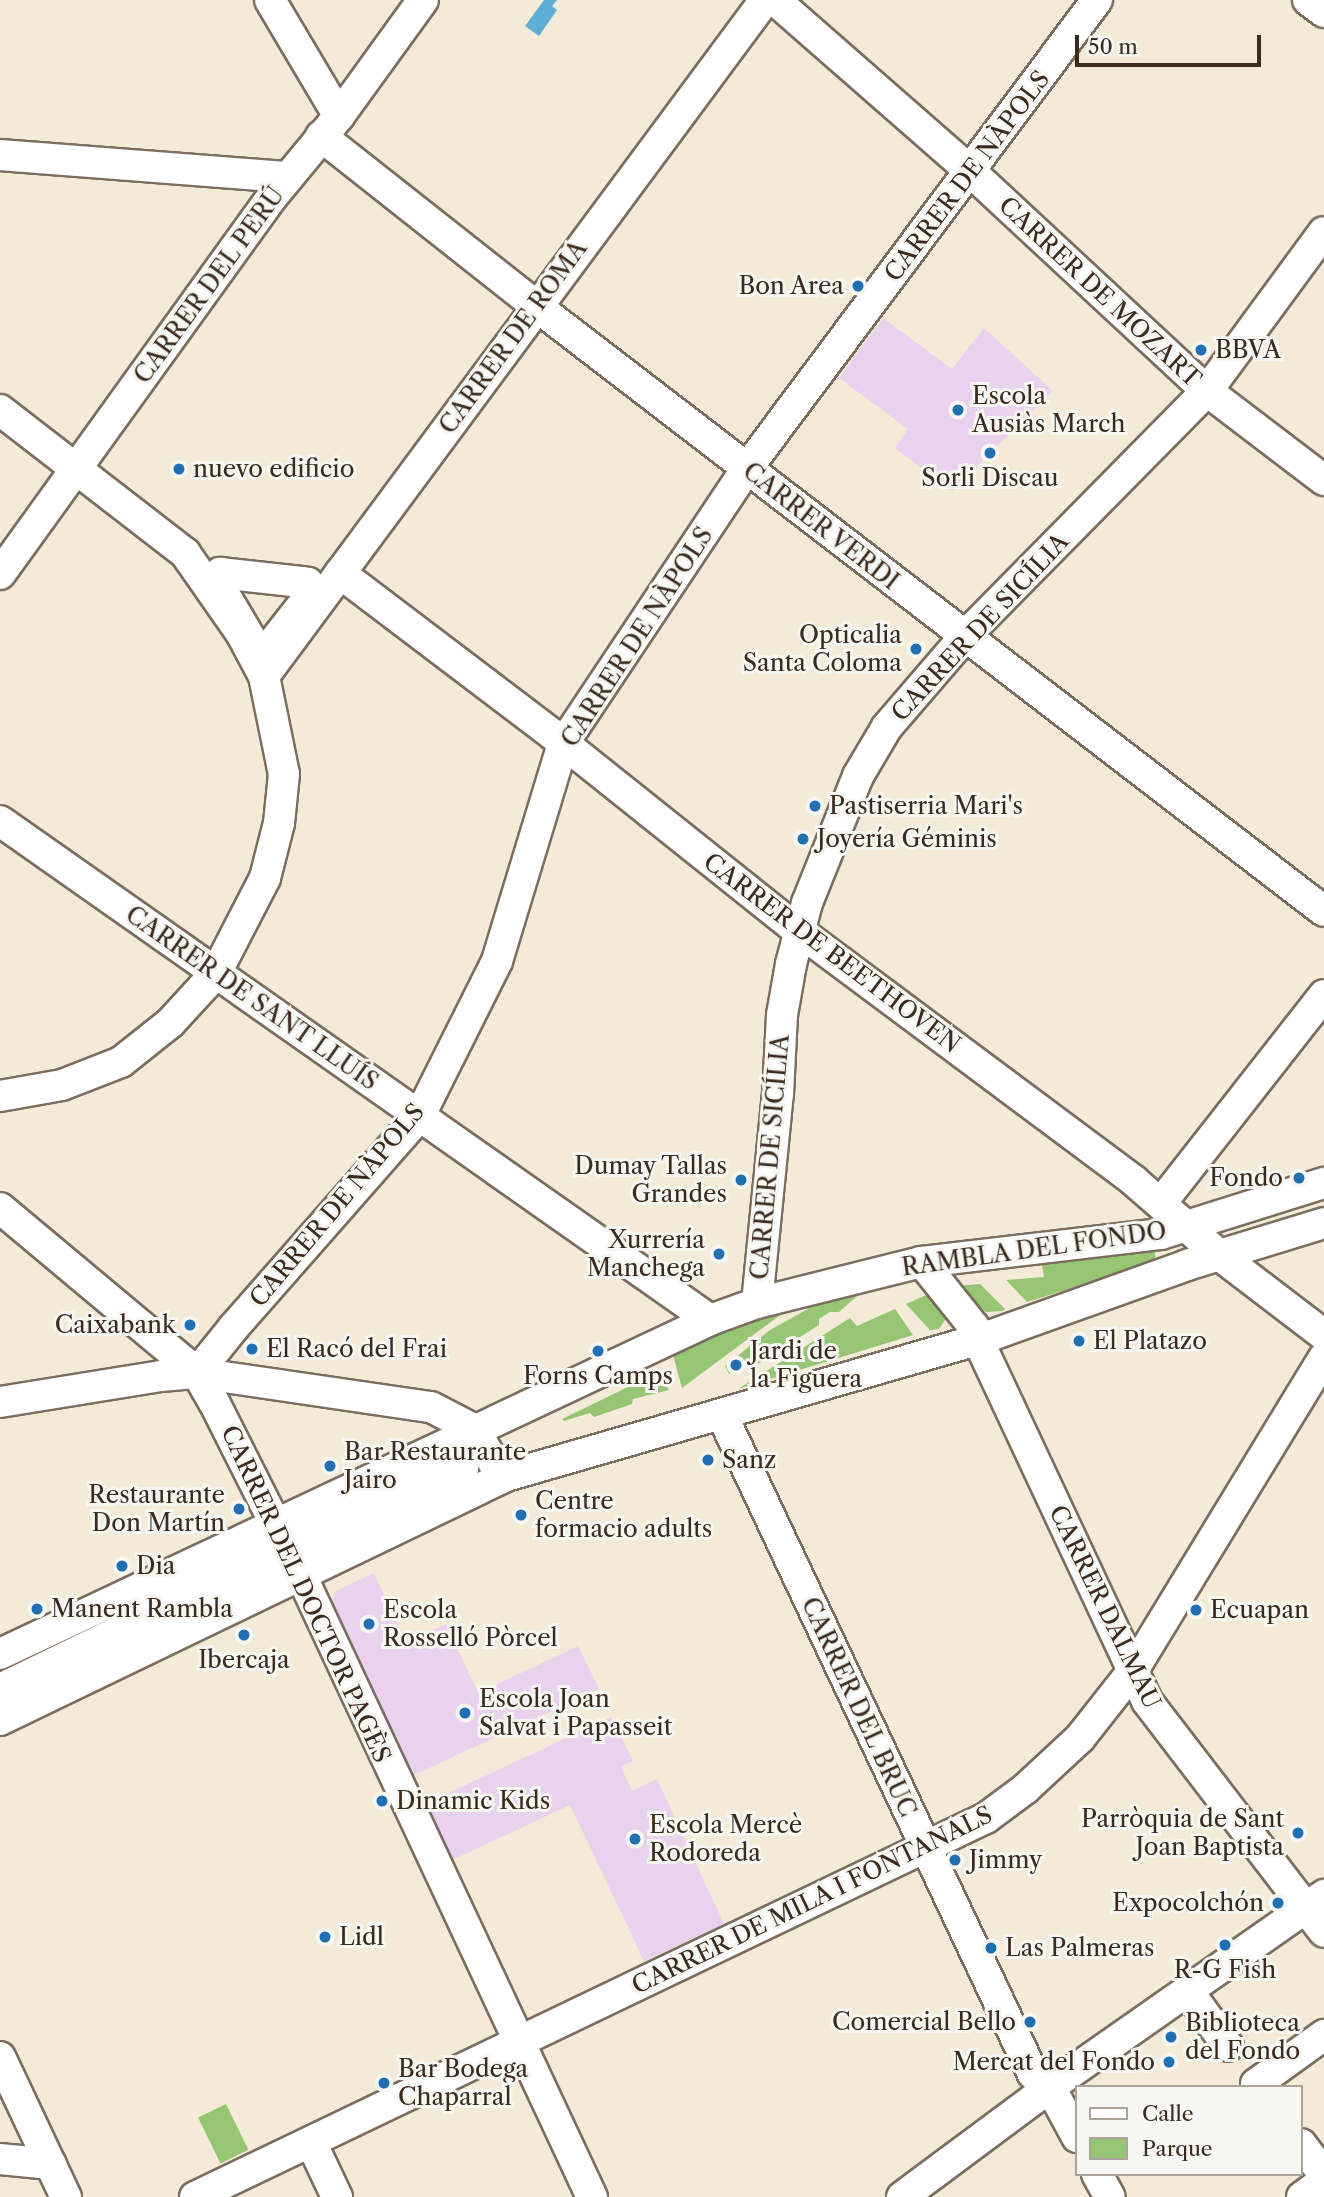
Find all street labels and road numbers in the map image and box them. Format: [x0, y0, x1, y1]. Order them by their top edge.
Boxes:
street label: CARRER DE NÀPOLS [878, 65, 1056, 287]
street label: CARRER DEL PERÚ [127, 180, 291, 390]
street label: CARRER DE MOZART [993, 190, 1207, 394]
street label: CARRER DE ROMA [433, 234, 593, 440]
street label: CARRER VERDI [737, 456, 905, 596]
street label: CARRER DE NÀPOLS [555, 521, 719, 753]
street label: CARRER DE SICÍLIA [885, 527, 1075, 727]
street label: CARRER DE BEETHOVEN [698, 847, 966, 1059]
street label: CARRER DE SANT LLUÍS [120, 899, 384, 1097]
street label: CARRER DE SICÍLIA [745, 1033, 795, 1281]
street label: CARRER DE NÀPOLS [243, 1097, 431, 1313]
street label: RAMBLA DEL FONDO [899, 1216, 1169, 1282]
street label: CARRER DEL DOCTOR PAGÈS [215, 1420, 397, 1768]
street label: CARRER DALMAU [1043, 1500, 1167, 1714]
street label: CARRER DEL BRUC [795, 1592, 923, 1822]
street label: CARRER DE MILA I FONTANALS [626, 1800, 998, 2000]

